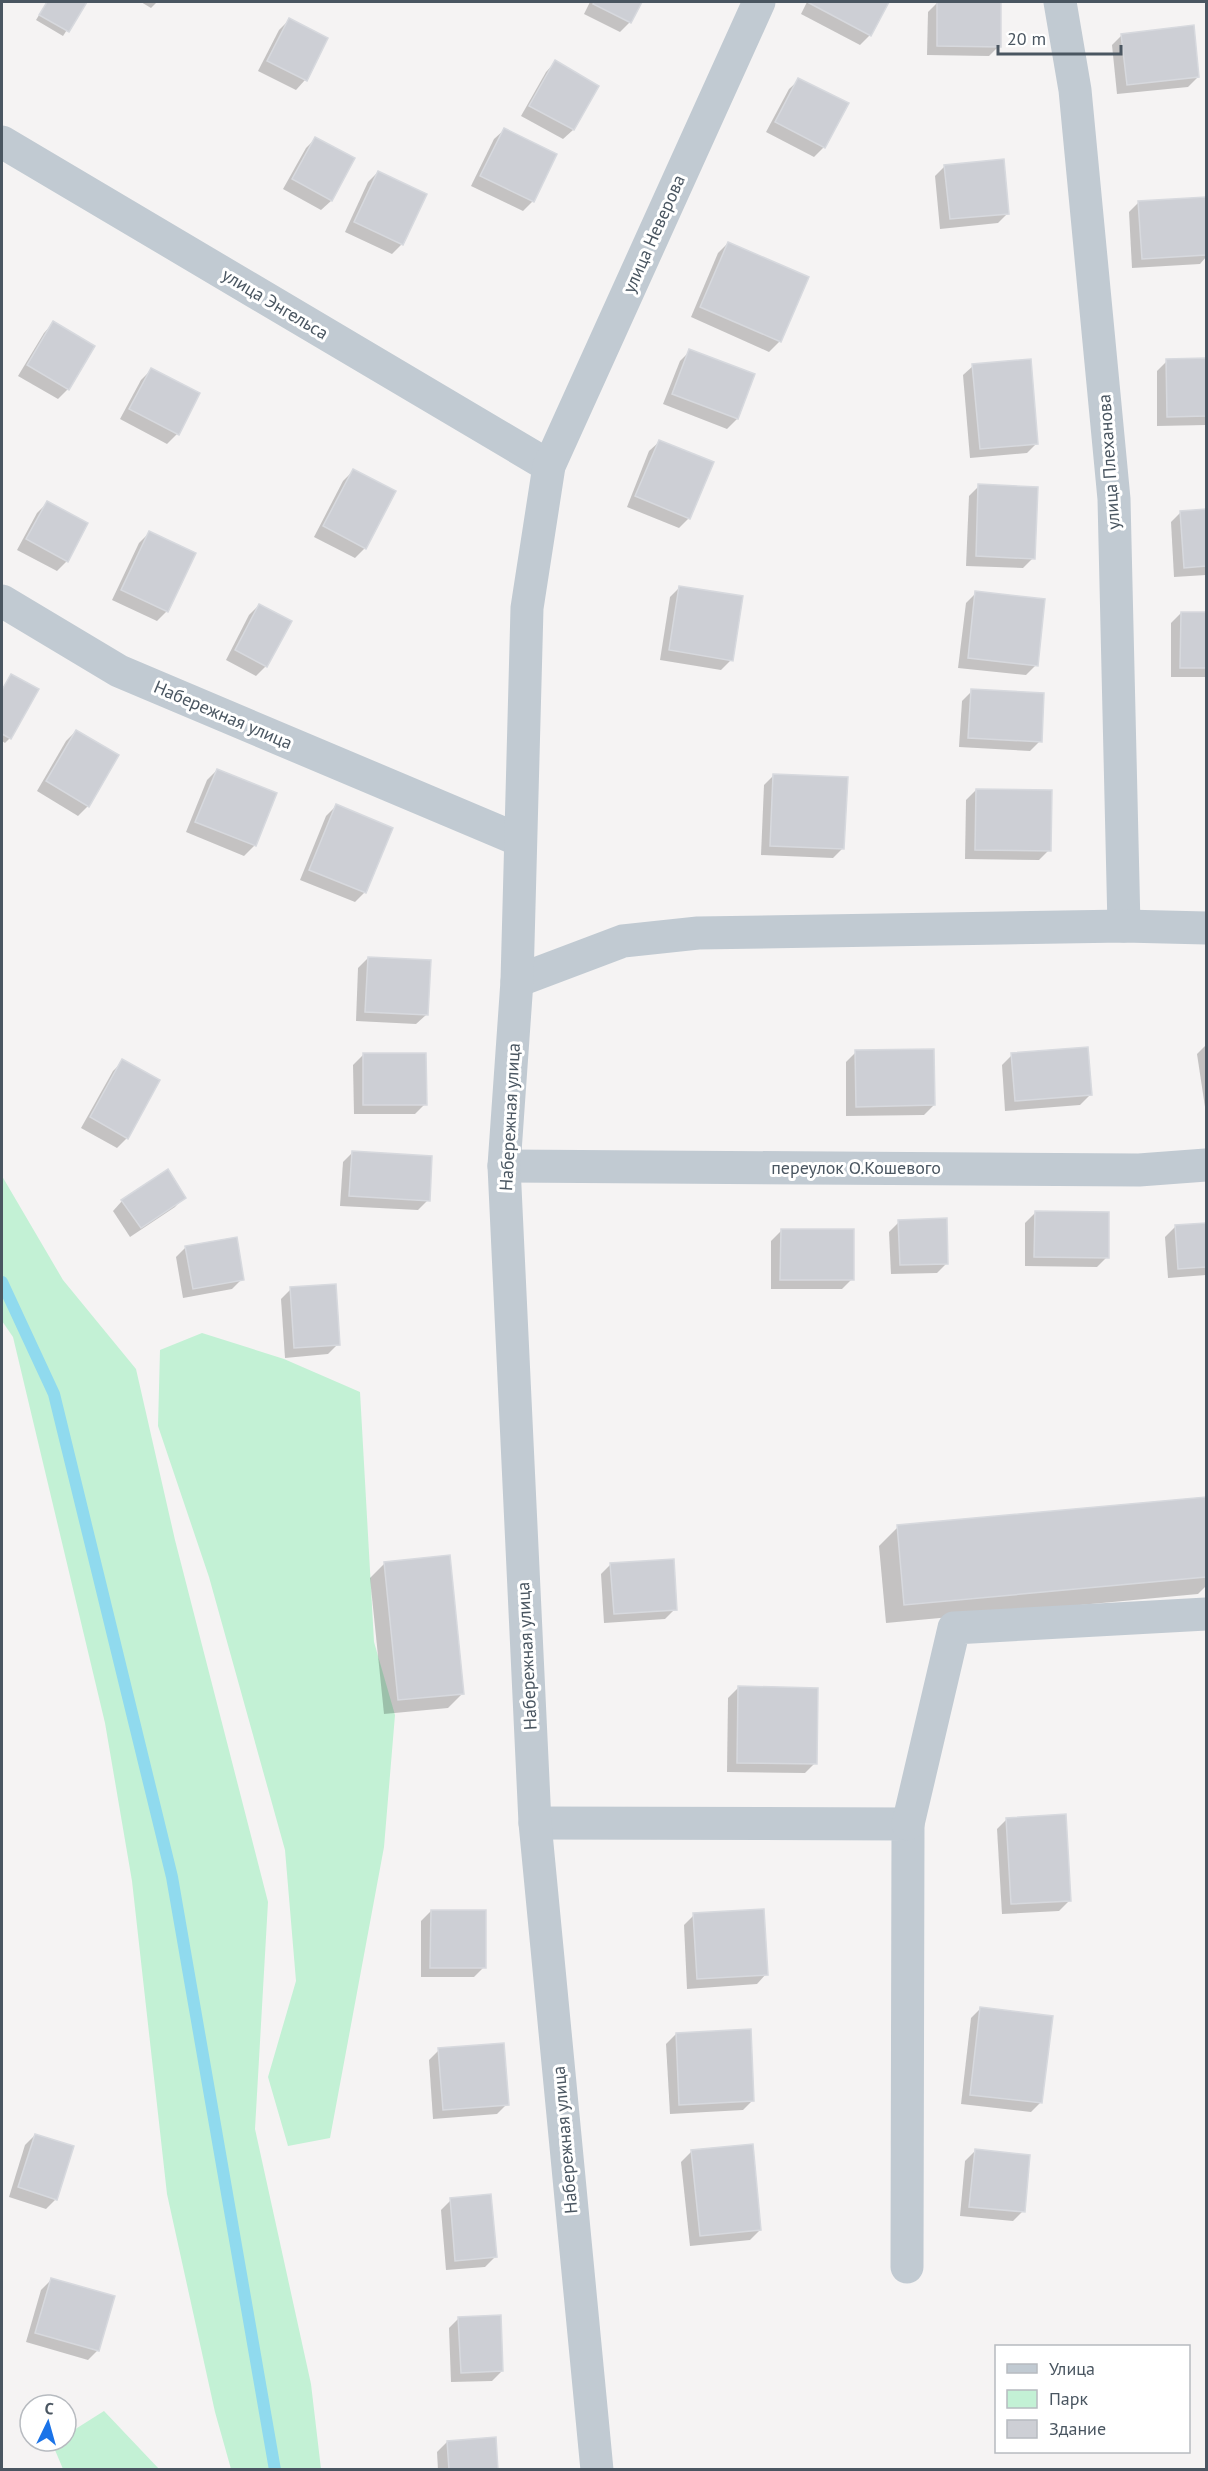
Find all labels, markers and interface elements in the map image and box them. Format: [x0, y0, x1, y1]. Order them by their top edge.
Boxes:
scale bar [998, 18, 1121, 56]
text: 20 m [1007, 27, 1046, 50]
street label: улица Неверова [617, 171, 690, 297]
street label: улица Энгельса [218, 263, 333, 344]
street label: улица Плеханова [1092, 394, 1125, 531]
street label: Набережная улица [150, 675, 296, 754]
street label: Набережная улица [494, 1042, 525, 1192]
street label: переулок О.Кошевого [771, 1156, 941, 1179]
street label: Набережная улица [511, 1581, 542, 1731]
street label: Набережная улица [547, 2065, 582, 2215]
legend [995, 2345, 1190, 2453]
text: Улица [1049, 2357, 1095, 2380]
text: Парк [1049, 2387, 1089, 2410]
north arrow [18, 2393, 78, 2453]
text: С [44, 2398, 55, 2418]
text: Здание [1049, 2417, 1106, 2440]

